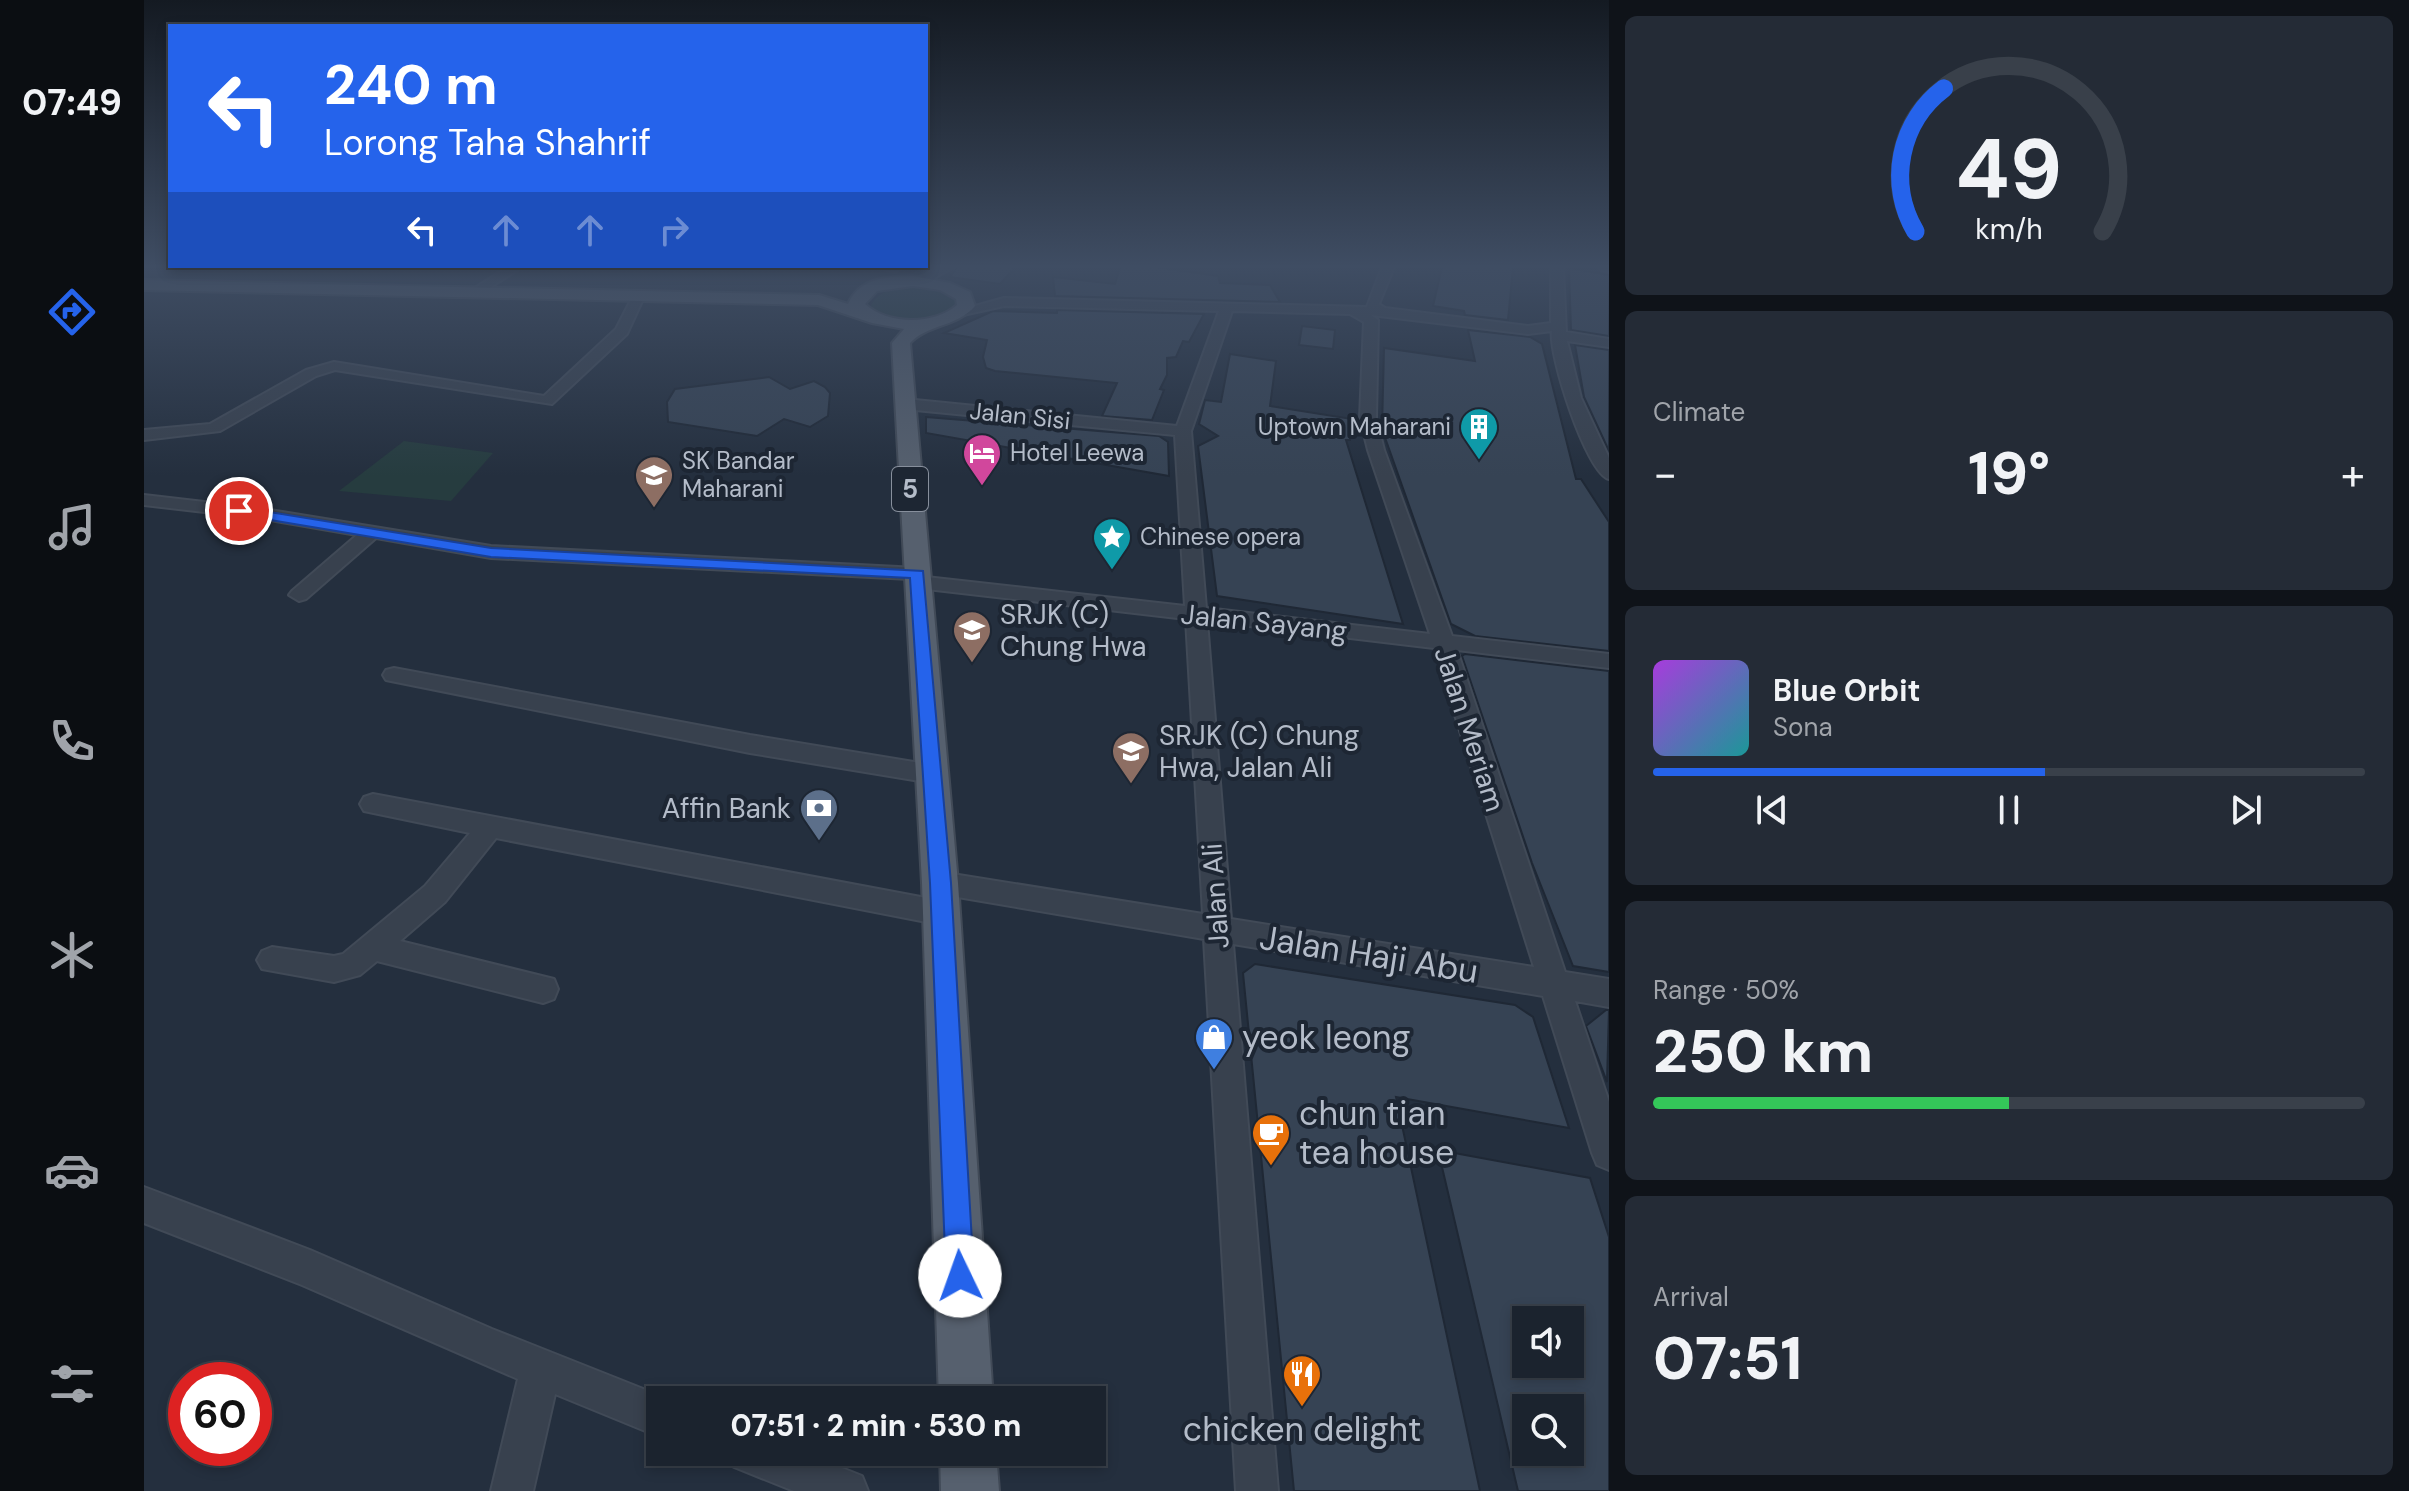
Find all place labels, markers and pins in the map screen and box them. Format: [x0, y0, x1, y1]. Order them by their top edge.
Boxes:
building icon: Uptown Maharani [1458, 406, 1500, 461]
place label: Uptown Maharani [1258, 411, 1451, 442]
hotel icon: Hotel Leewa [961, 432, 1003, 487]
place label: Hotel Leewa [1010, 437, 1144, 468]
place label: SK Bandar Maharani [682, 445, 795, 504]
school or university icon: SK Bandar Maharani [633, 454, 675, 509]
pin [205, 477, 273, 545]
place icon: Chinese opera [1091, 516, 1133, 571]
place label: Chinese opera [1140, 521, 1301, 552]
place label: SRJK (C) Chung Hwa [1000, 596, 1147, 665]
school or university icon: SRJK (C) Chung Hwa [951, 609, 993, 664]
place label: SRJK (C) Chung Hwa, Jalan Ali [1159, 717, 1359, 786]
school or university icon: SRJK (C) Chung Hwa, Jalan Ali [1110, 730, 1152, 785]
bank icon: Affin Bank [798, 787, 840, 842]
place label: Affin Bank [662, 790, 791, 827]
place label: yeok leong [1242, 1015, 1411, 1060]
shop icon: yeok leong [1193, 1016, 1235, 1071]
place label: chun tian tea house [1299, 1091, 1454, 1175]
cafe icon: chun tian tea house [1250, 1112, 1292, 1167]
restaurant icon: chicken delight [1281, 1353, 1323, 1408]
place label: chicken delight [1183, 1407, 1421, 1452]

